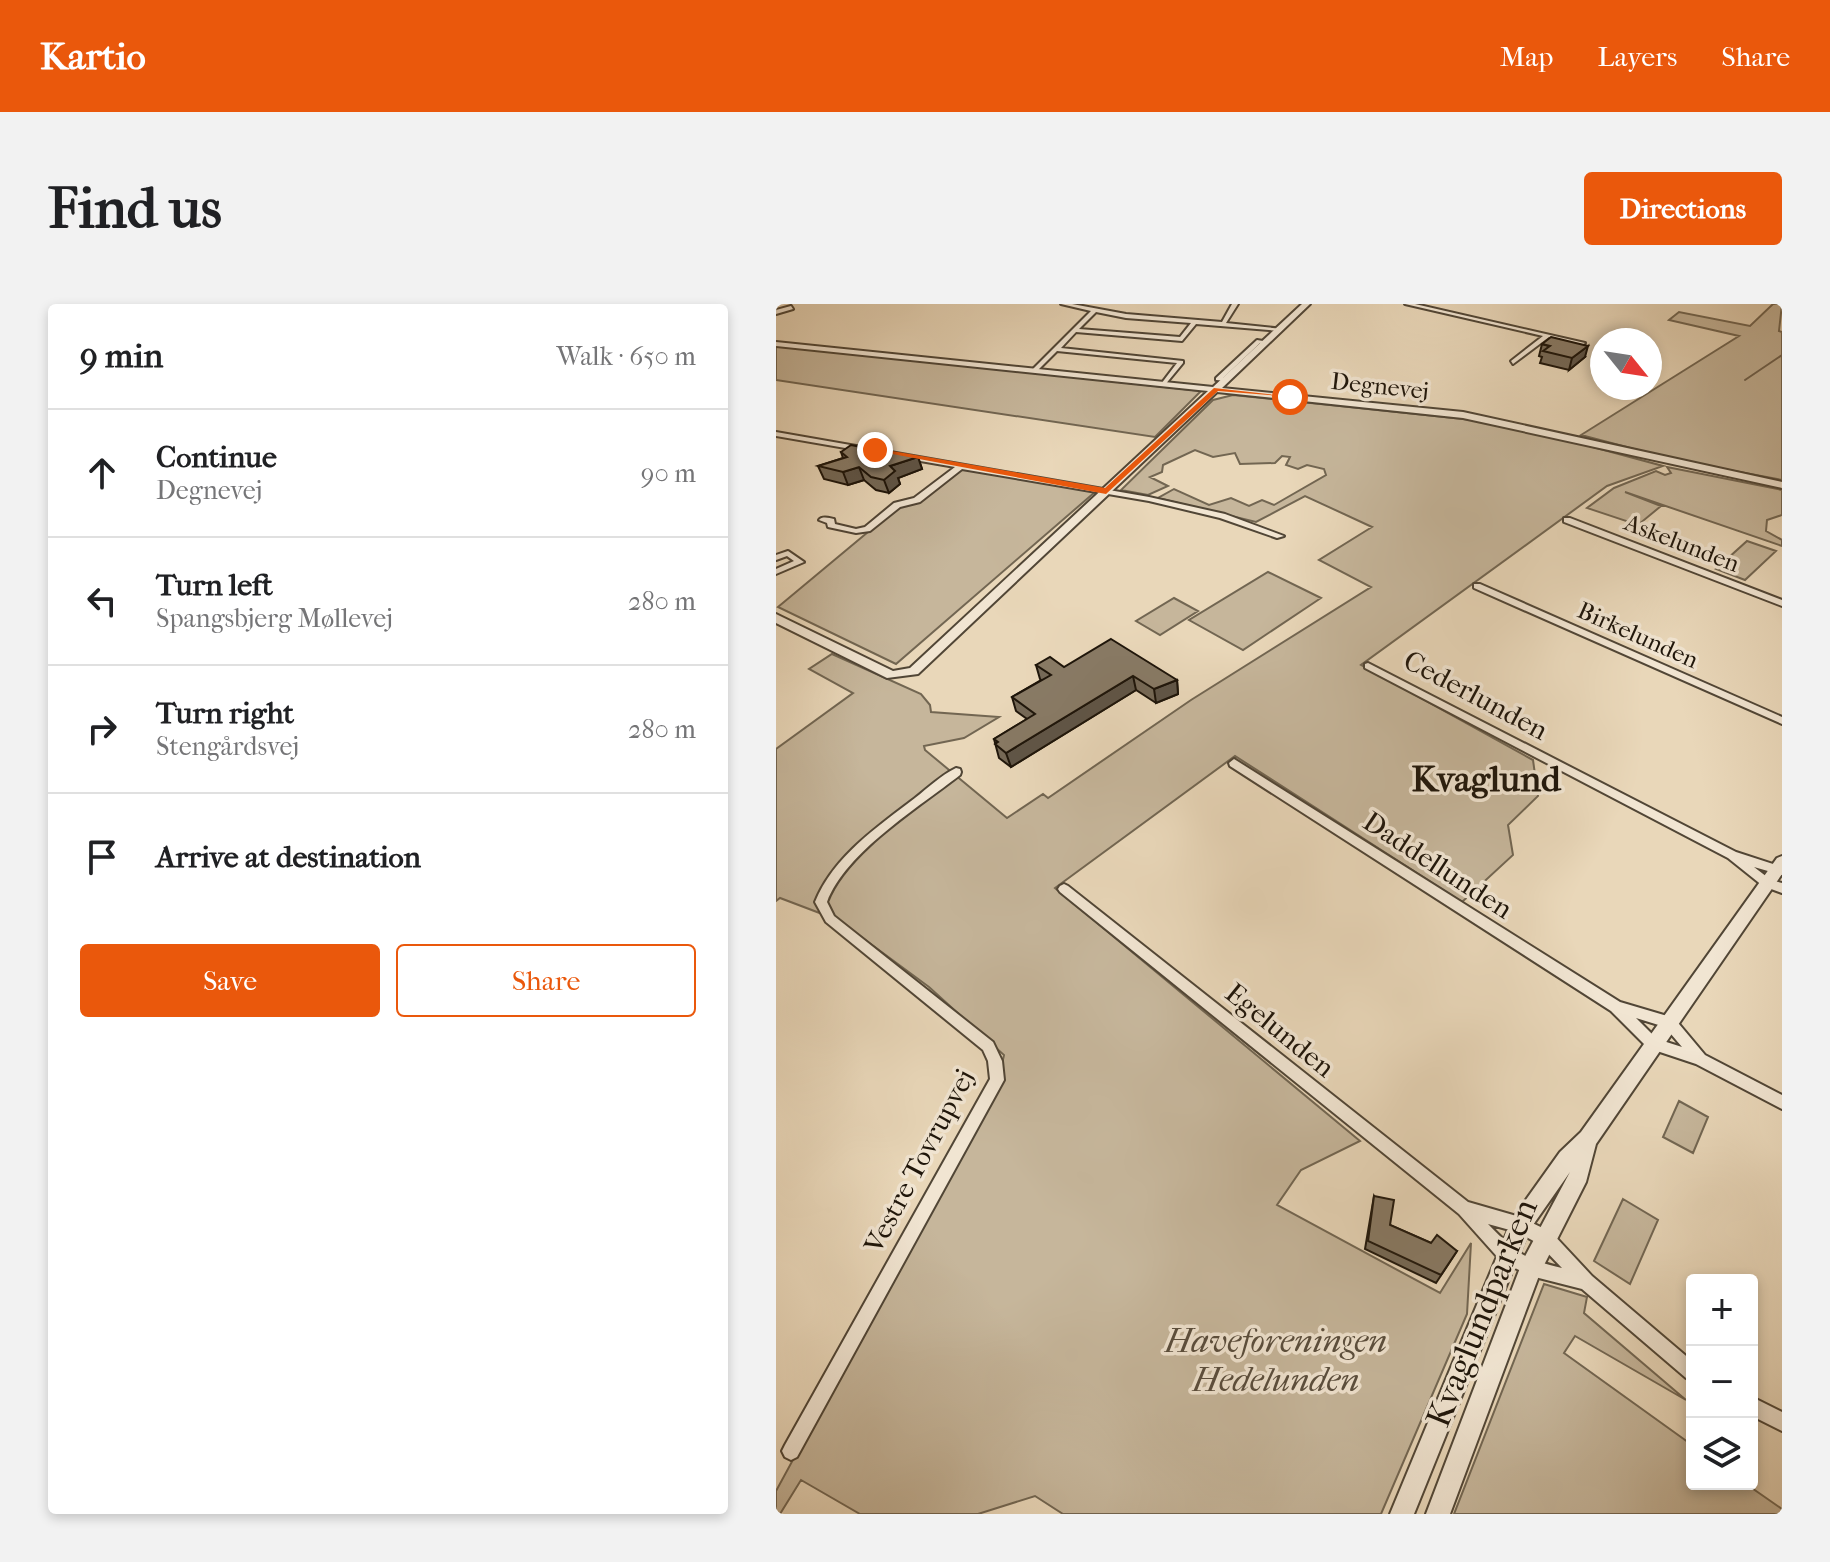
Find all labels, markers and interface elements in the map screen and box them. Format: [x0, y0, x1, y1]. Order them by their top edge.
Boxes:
text: Kartio [40, 34, 146, 79]
text: Map [1500, 40, 1553, 73]
text: Layers [1597, 40, 1677, 73]
text: Share [1721, 40, 1790, 73]
button: Directions [1584, 172, 1782, 245]
text: Find us [48, 176, 222, 241]
north arrow [1590, 328, 1662, 400]
text: 9 min [80, 336, 163, 376]
text: Walk · 650 m [556, 341, 696, 372]
street label: Degnevej [1330, 367, 1430, 405]
route start [1272, 379, 1308, 415]
route end [857, 432, 893, 468]
text: Continue [156, 440, 277, 475]
icon: ahead [80, 451, 124, 495]
text: 90 m [641, 458, 696, 489]
text: Degnevej [156, 475, 262, 506]
street label: Askelunden [1620, 508, 1744, 578]
text: Turn left [156, 568, 273, 603]
icon: left [80, 579, 124, 623]
text: 280 m [628, 586, 696, 617]
street label: Birkelunden [1573, 596, 1703, 674]
text: Spangsbjerg Møllevej [156, 603, 393, 634]
street label: Cederlunden [1398, 643, 1554, 747]
text: Turn right [156, 696, 294, 731]
icon: right [80, 707, 124, 751]
text: 280 m [628, 714, 696, 745]
text: Stengårdsvej [156, 731, 299, 762]
district label: Kvaglund [1412, 758, 1562, 800]
street label: Daddellunden [1357, 805, 1519, 925]
icon: arrive [80, 835, 124, 879]
text: Arrive at destination [156, 840, 421, 875]
button: Save [80, 944, 380, 1017]
button: Share [396, 944, 696, 1017]
street label: Egelunden [1219, 976, 1341, 1084]
street label: Vestre Tovrupvej [856, 1063, 981, 1259]
street label: Kvaglundparken [1418, 1193, 1546, 1433]
map controls [1686, 1274, 1758, 1490]
button: + [1686, 1274, 1758, 1346]
park label: Haveforeningen Hedelunden [1163, 1321, 1387, 1400]
button: − [1686, 1346, 1758, 1418]
button: layers [1686, 1418, 1758, 1490]

